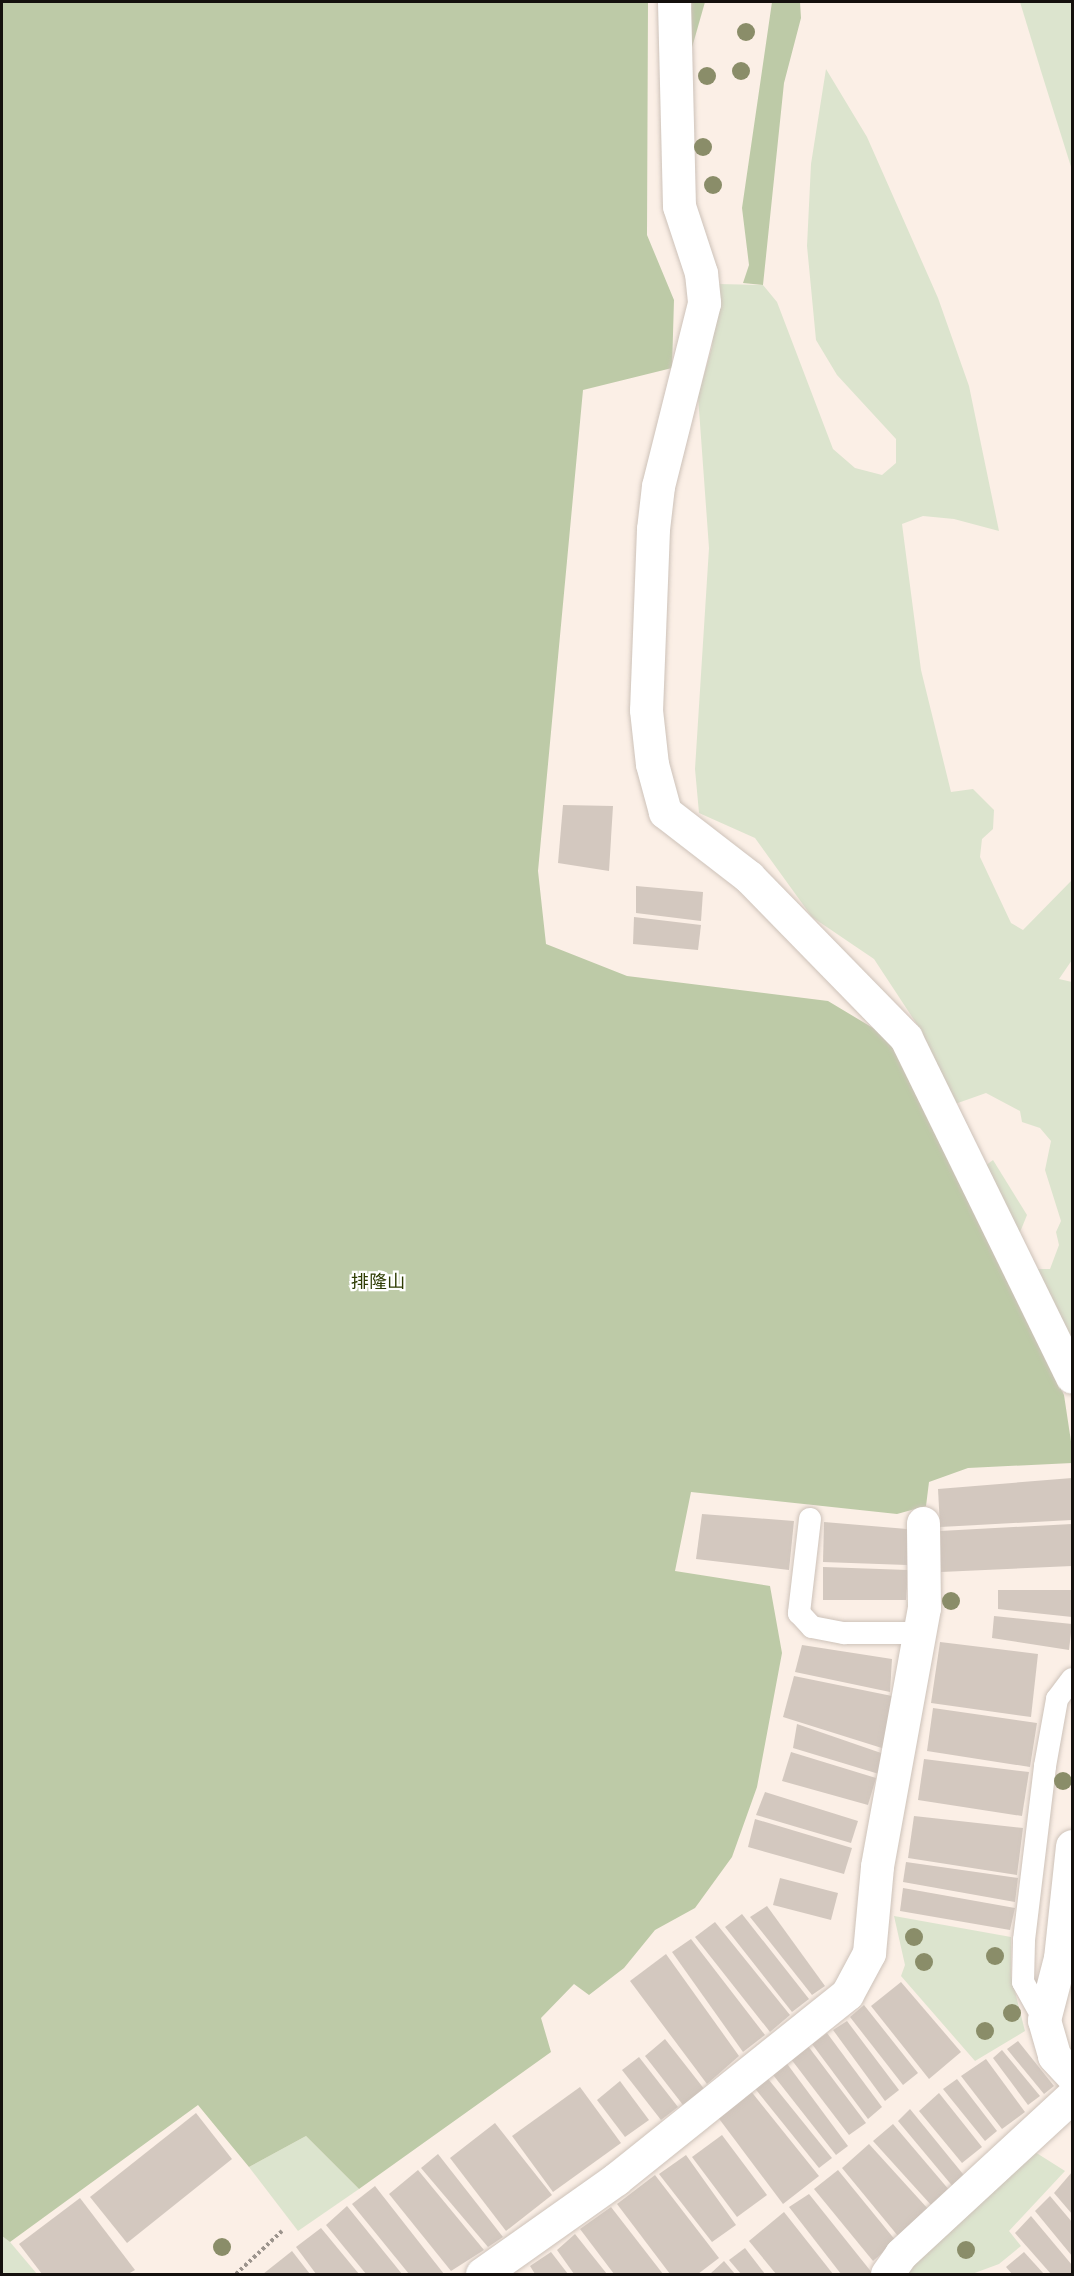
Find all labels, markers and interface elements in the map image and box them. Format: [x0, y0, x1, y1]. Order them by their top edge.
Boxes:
park label: 排隆山 [351, 1271, 405, 1293]

